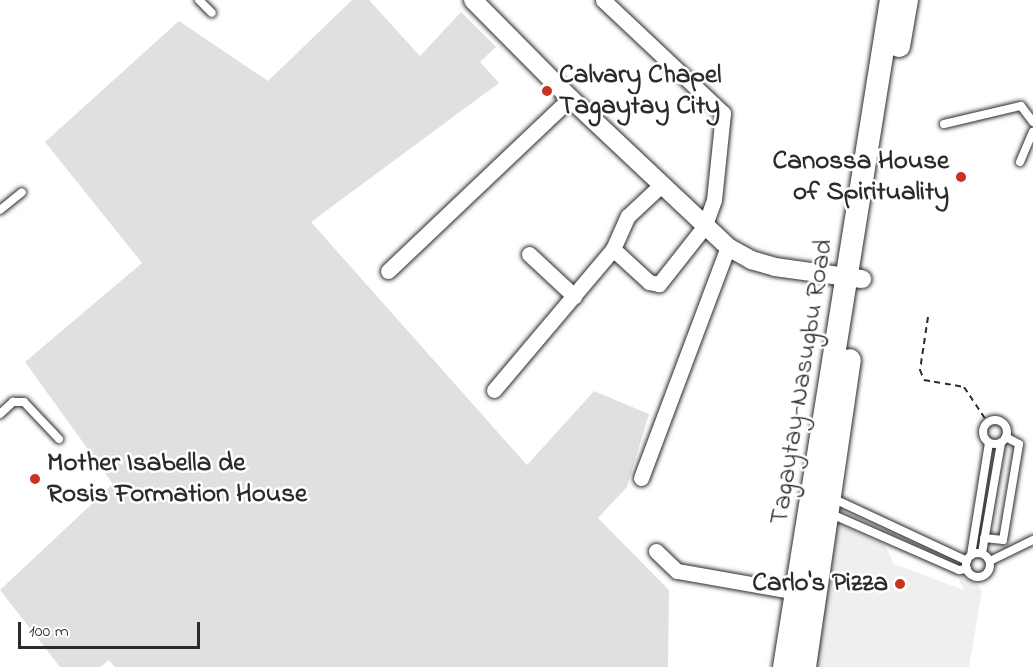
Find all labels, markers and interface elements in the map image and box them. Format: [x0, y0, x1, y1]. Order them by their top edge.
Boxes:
place label: Calvary Chapel Tagaytay City [559, 59, 722, 122]
marker: Calvary Chapel Tagaytay City [540, 84, 554, 98]
place label: Canossa House of Spirituality [773, 145, 949, 208]
marker: Canossa House of Spirituality [954, 170, 968, 184]
street label: Tagaytay-Nasugbu Road [763, 237, 841, 527]
place label: Mother Isabella de Rosis Formation House [47, 447, 307, 510]
marker: Mother Isabella de Rosis Formation House [28, 472, 42, 486]
place label: Carlo's Pizza [752, 568, 888, 600]
marker: Carlo's Pizza [893, 577, 907, 591]
scale bar [21, 610, 202, 648]
text: 100 m [29, 619, 69, 645]

